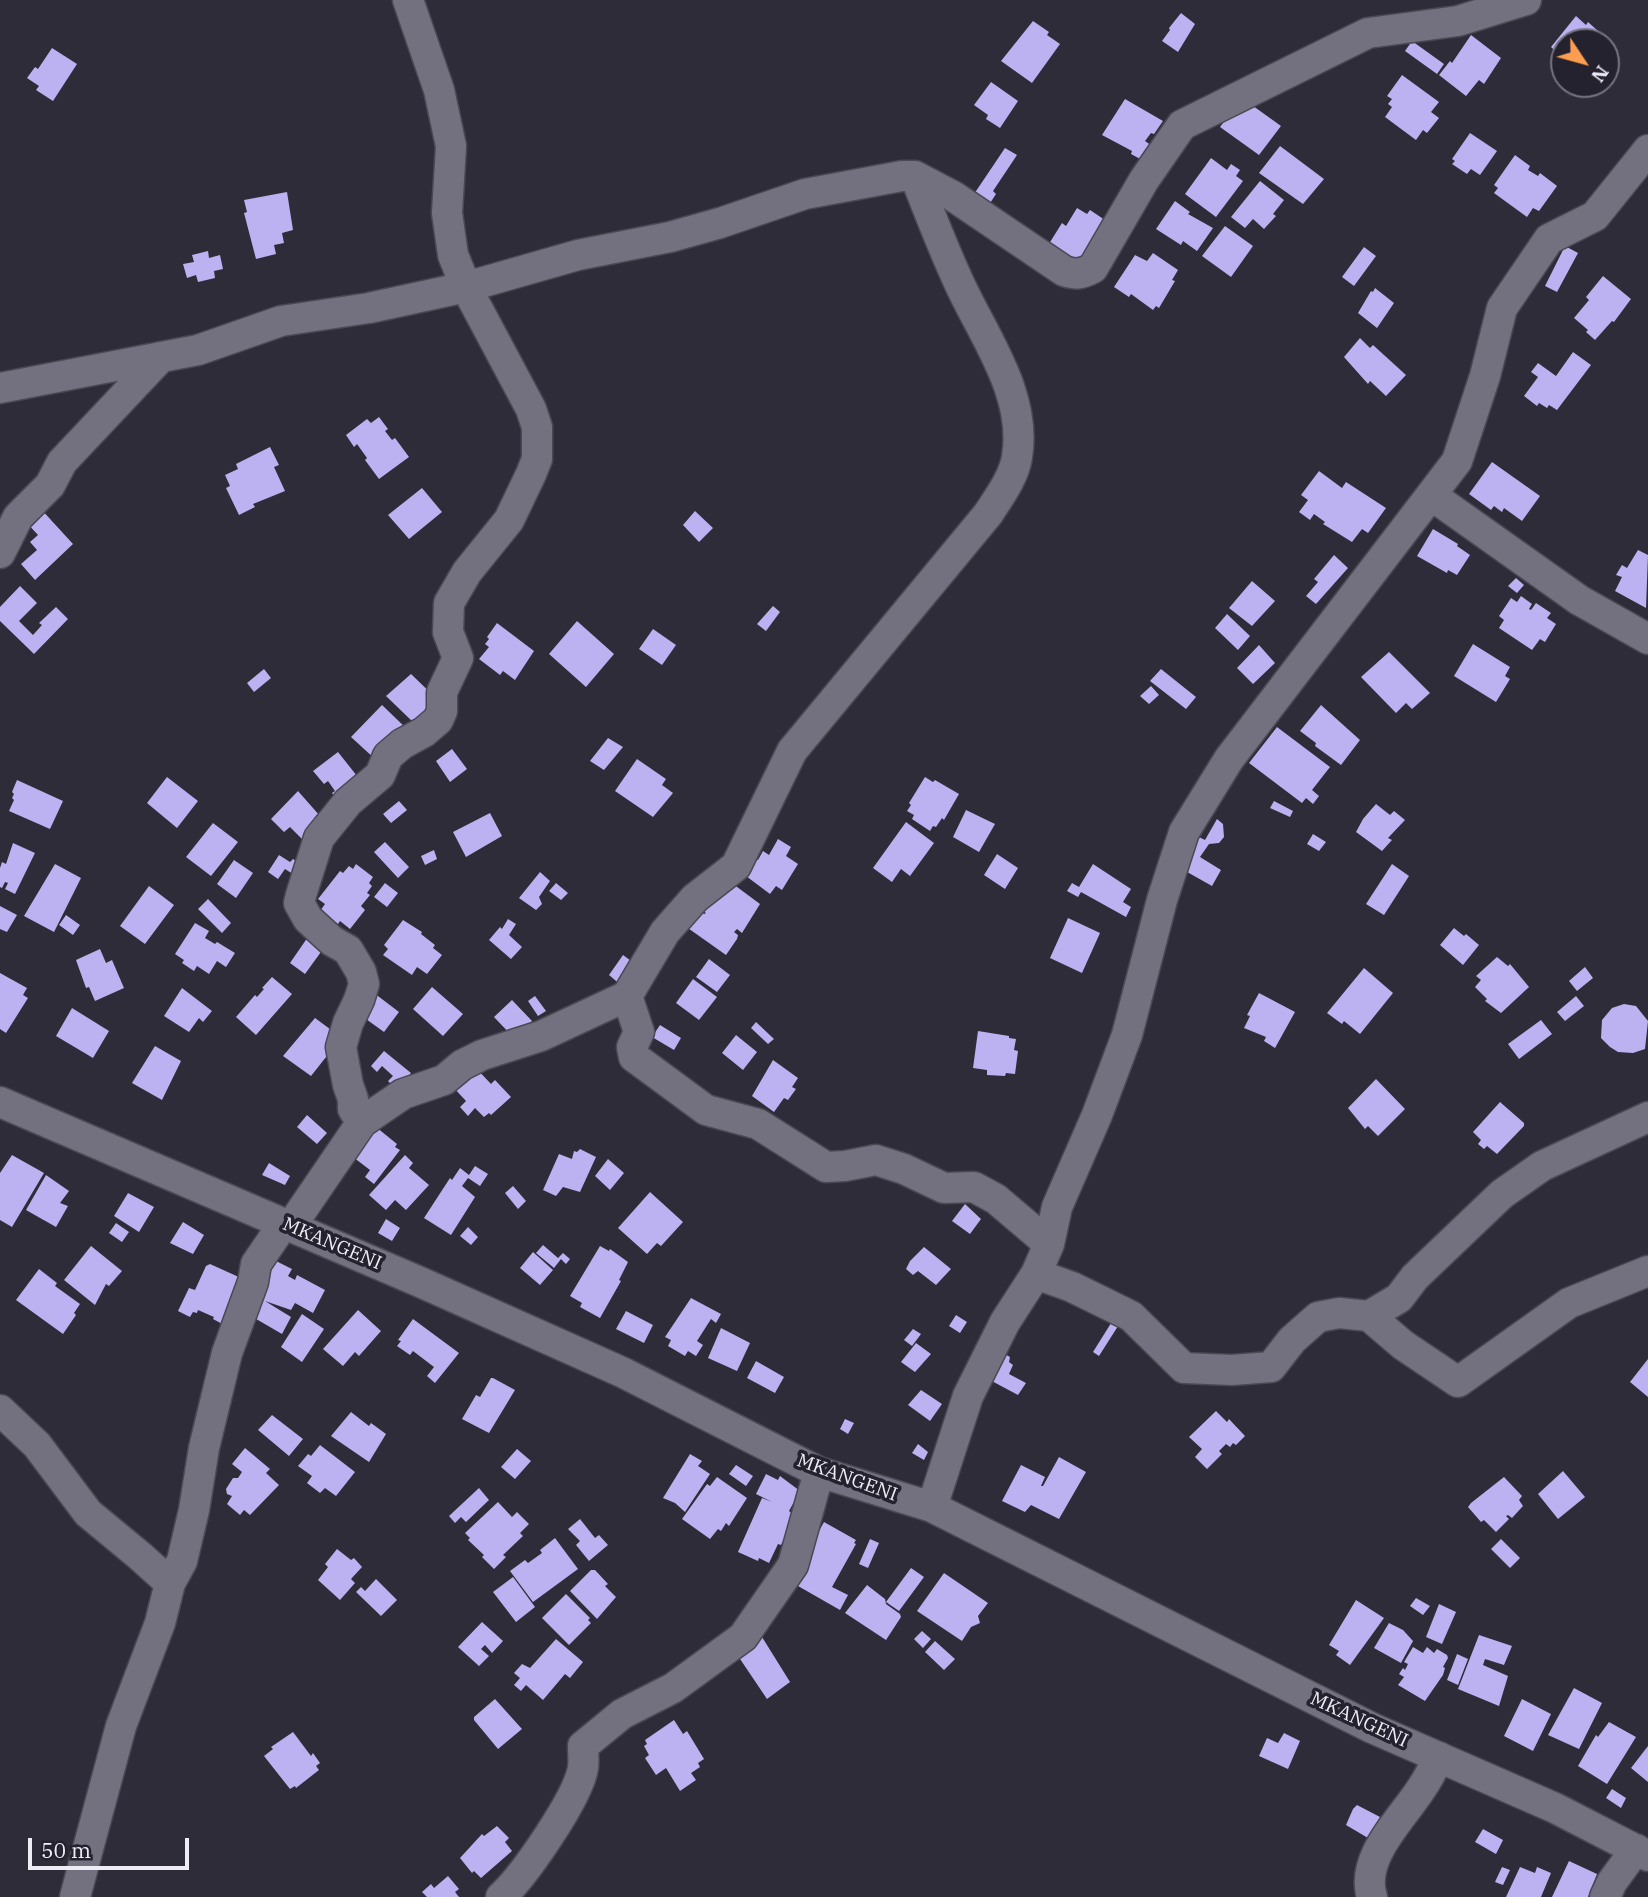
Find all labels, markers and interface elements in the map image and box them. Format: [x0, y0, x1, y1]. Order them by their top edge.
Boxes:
north arrow [1550, 28, 1620, 98]
text: N [1586, 61, 1614, 87]
street label: MKANGENI [279, 1213, 385, 1275]
street label: MKANGENI [794, 1449, 900, 1507]
street label: MKANGENI [1307, 1687, 1411, 1753]
scale bar [32, 1824, 192, 1868]
text: 50 m [41, 1836, 91, 1864]

